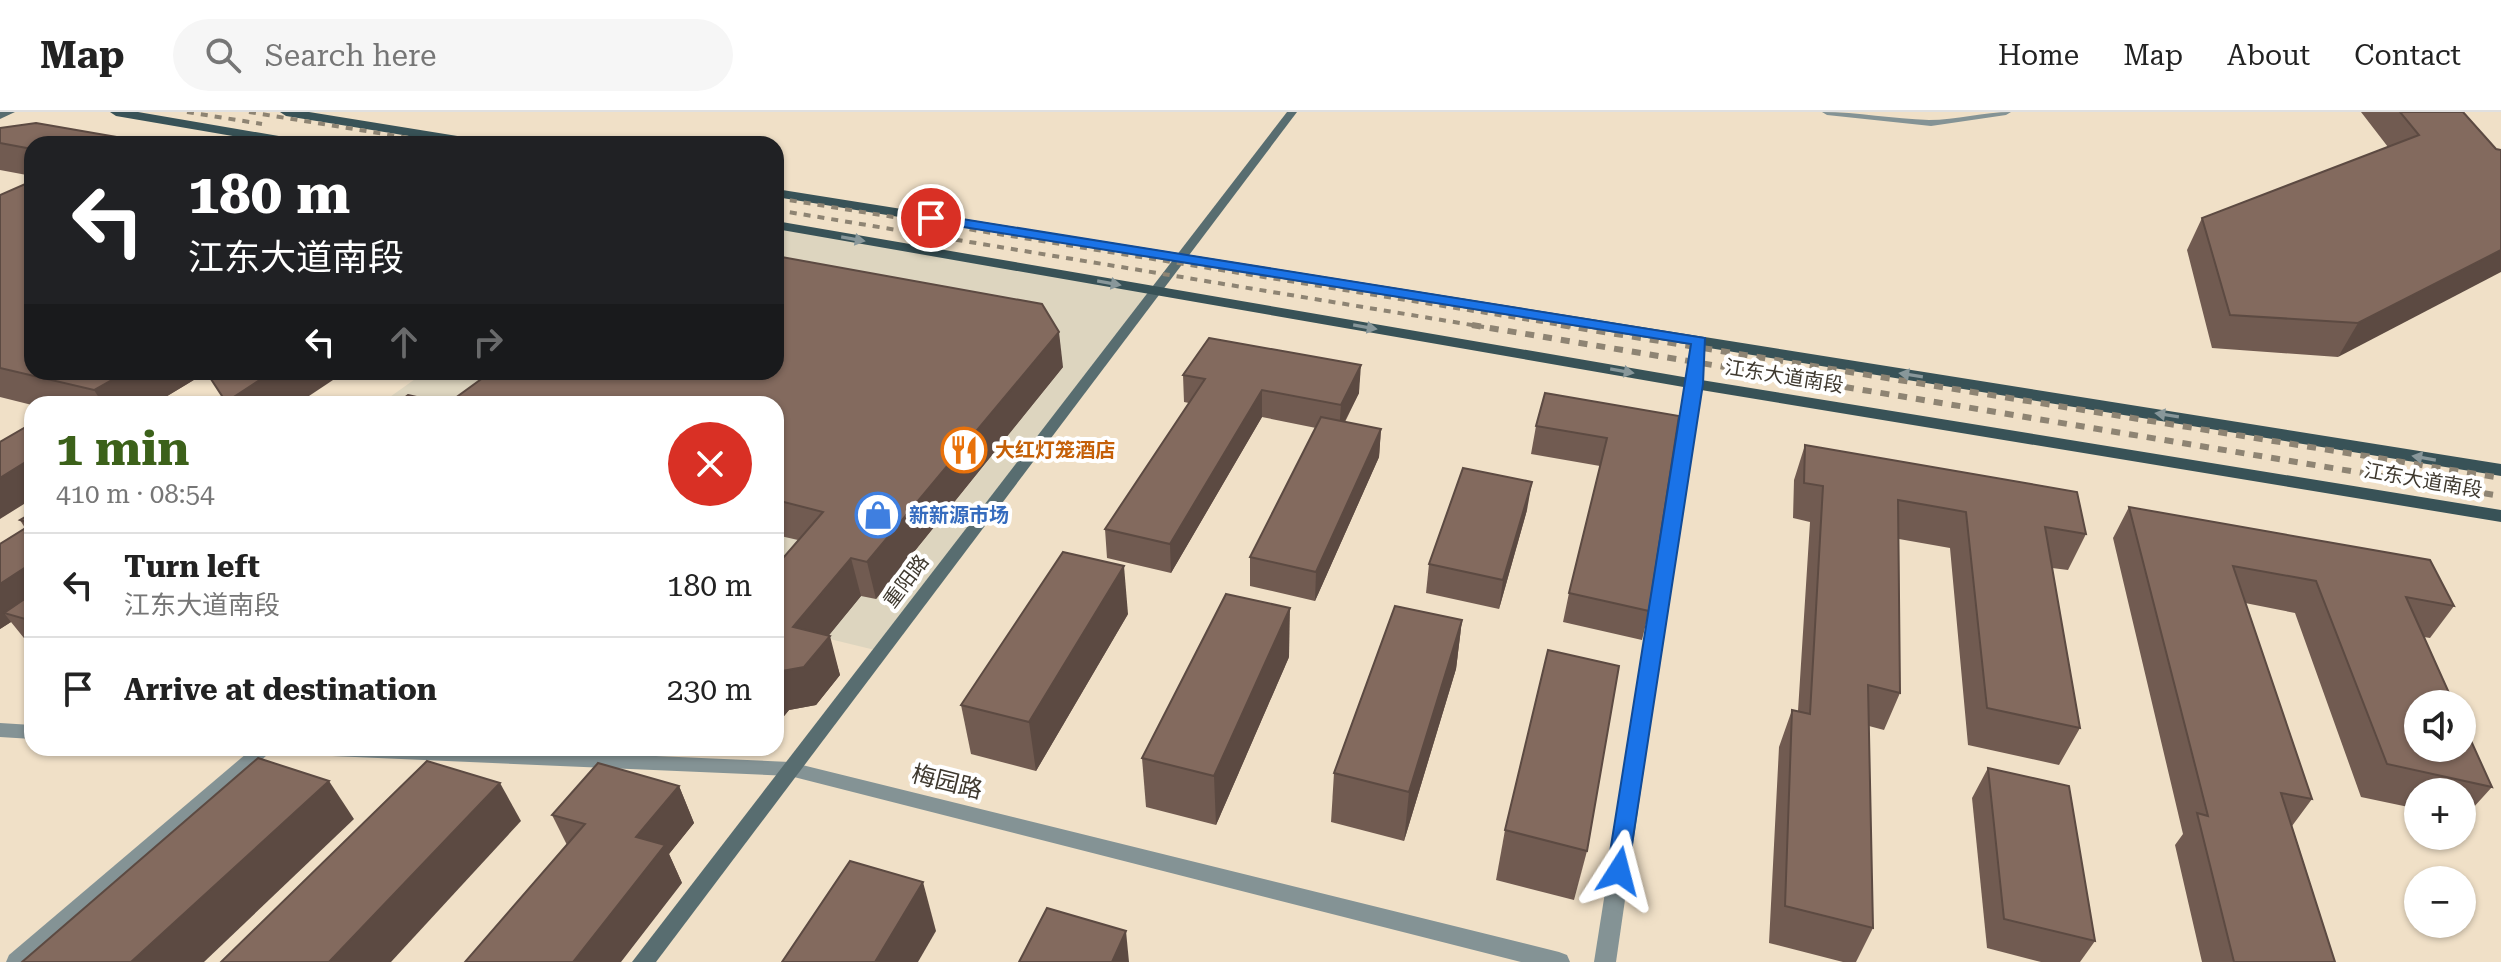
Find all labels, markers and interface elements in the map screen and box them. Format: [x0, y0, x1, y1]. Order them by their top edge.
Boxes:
search box [173, 19, 733, 91]
text: Map [40, 33, 125, 77]
icon: search [201, 33, 245, 77]
text: Search here [265, 38, 437, 73]
text: Home [1998, 39, 2079, 72]
text: Map [2123, 39, 2183, 72]
text: About [2227, 39, 2310, 72]
text: Contact [2354, 39, 2461, 72]
text: 180 m [188, 161, 350, 227]
icon: left [56, 168, 160, 272]
pin [897, 184, 965, 252]
icon: arrive [909, 196, 953, 240]
one-way arrow [841, 233, 866, 245]
text: 江东大道南段 [188, 237, 404, 279]
one-way arrow [1097, 277, 1122, 289]
icon: left [298, 320, 342, 364]
icon: ahead [382, 320, 426, 364]
icon: right [466, 320, 510, 364]
one-way arrow [1353, 321, 1378, 333]
street label: 江东大道南段 [1723, 355, 1845, 397]
one-way arrow [1609, 365, 1634, 378]
one-way arrow [1898, 368, 1923, 381]
one-way arrow [2155, 409, 2180, 421]
text: 1 min [56, 421, 189, 477]
button: close [668, 422, 752, 506]
restaurant icon: 大红灯笼酒店 [940, 426, 988, 474]
place label: 大红灯笼酒店 [995, 438, 1115, 462]
one-way arrow [2411, 451, 2436, 463]
street label: 江东大道南段 [2362, 458, 2484, 502]
text: 410 m · 08:54 [56, 479, 215, 509]
shop icon: 新新源市场 [854, 491, 902, 539]
place label: 新新源市场 [909, 503, 1009, 527]
text: Turn left [124, 549, 260, 584]
street label: 重阳路 [878, 550, 934, 612]
icon: left [56, 563, 100, 607]
text: 180 m [667, 568, 752, 603]
text: 江东大道南段 [124, 590, 280, 620]
icon: arrive [56, 667, 100, 711]
text: Arrive at destination [124, 672, 437, 707]
text: 230 m [667, 672, 752, 707]
map controls [2404, 690, 2476, 938]
button: sound [2404, 690, 2476, 762]
street label: 梅园路 [909, 760, 985, 804]
button: + [2404, 778, 2476, 850]
position arrow [1577, 829, 1661, 913]
button: − [2404, 866, 2476, 938]

